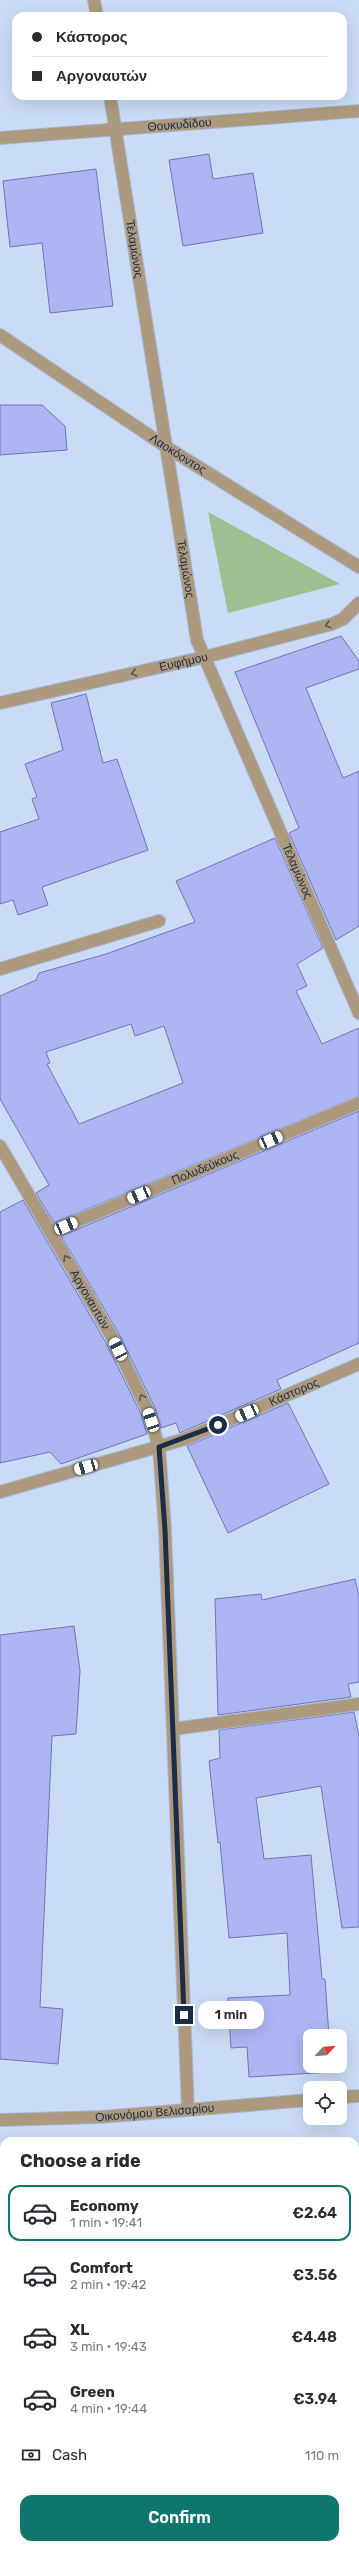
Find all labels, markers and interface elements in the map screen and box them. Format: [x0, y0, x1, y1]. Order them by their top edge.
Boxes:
text: Κάστορος [56, 28, 128, 46]
text: Αργοναυτών [56, 67, 147, 85]
street label: Θουκυδίδου [147, 115, 212, 134]
street label: Τελαμώνος [123, 219, 146, 279]
street label: Λαοκόοντος [147, 431, 209, 477]
street label: Τελαμώνος [174, 539, 197, 599]
one-way arrow [325, 620, 332, 629]
street label: Ευφήμου [158, 650, 209, 674]
one-way arrow [131, 668, 137, 676]
street label: Τελαμώνος [279, 841, 316, 901]
car [258, 1130, 284, 1150]
street label: Πολυδεύκους [170, 1147, 241, 1188]
car [126, 1185, 152, 1205]
car [53, 1216, 79, 1236]
one-way arrow [64, 1255, 71, 1262]
street label: Αργοναυτών [67, 1267, 113, 1332]
car [107, 1336, 129, 1362]
street label: Κάστορος [267, 1375, 321, 1409]
one-way arrow [139, 1393, 147, 1401]
car [234, 1403, 260, 1423]
car [141, 1407, 161, 1433]
route start [209, 1416, 227, 1434]
car [73, 1458, 99, 1476]
callout: 1 min [198, 2001, 264, 2029]
route end [175, 2006, 193, 2024]
text: 1 min [215, 2007, 247, 2022]
north arrow [303, 2029, 347, 2073]
map controls [303, 2029, 347, 2125]
button: locate [303, 2081, 347, 2125]
street label: Οικονόμου Βελισαρίου [95, 2101, 215, 2124]
text: Choose a ride [20, 2150, 141, 2172]
icon: car [22, 2195, 58, 2231]
text: Economy [70, 2197, 139, 2215]
text: €2.64 [292, 2204, 337, 2222]
text: 1 min · 19:41 [70, 2215, 142, 2230]
icon: car [22, 2257, 58, 2293]
text: Comfort [70, 2259, 133, 2277]
text: €3.56 [293, 2266, 337, 2284]
text: 2 min · 19:42 [70, 2277, 146, 2292]
icon: car [22, 2319, 58, 2355]
text: XL [70, 2321, 89, 2339]
text: €4.48 [292, 2328, 337, 2346]
text: 3 min · 19:43 [70, 2339, 147, 2354]
icon: car [22, 2381, 58, 2417]
text: Green [70, 2383, 115, 2401]
text: €3.94 [293, 2390, 337, 2408]
text: 4 min · 19:44 [70, 2401, 147, 2416]
icon: cash [20, 2444, 42, 2466]
text: Cash [52, 2446, 87, 2464]
text: 110 m [305, 2448, 339, 2463]
button: Confirm [20, 2495, 339, 2541]

